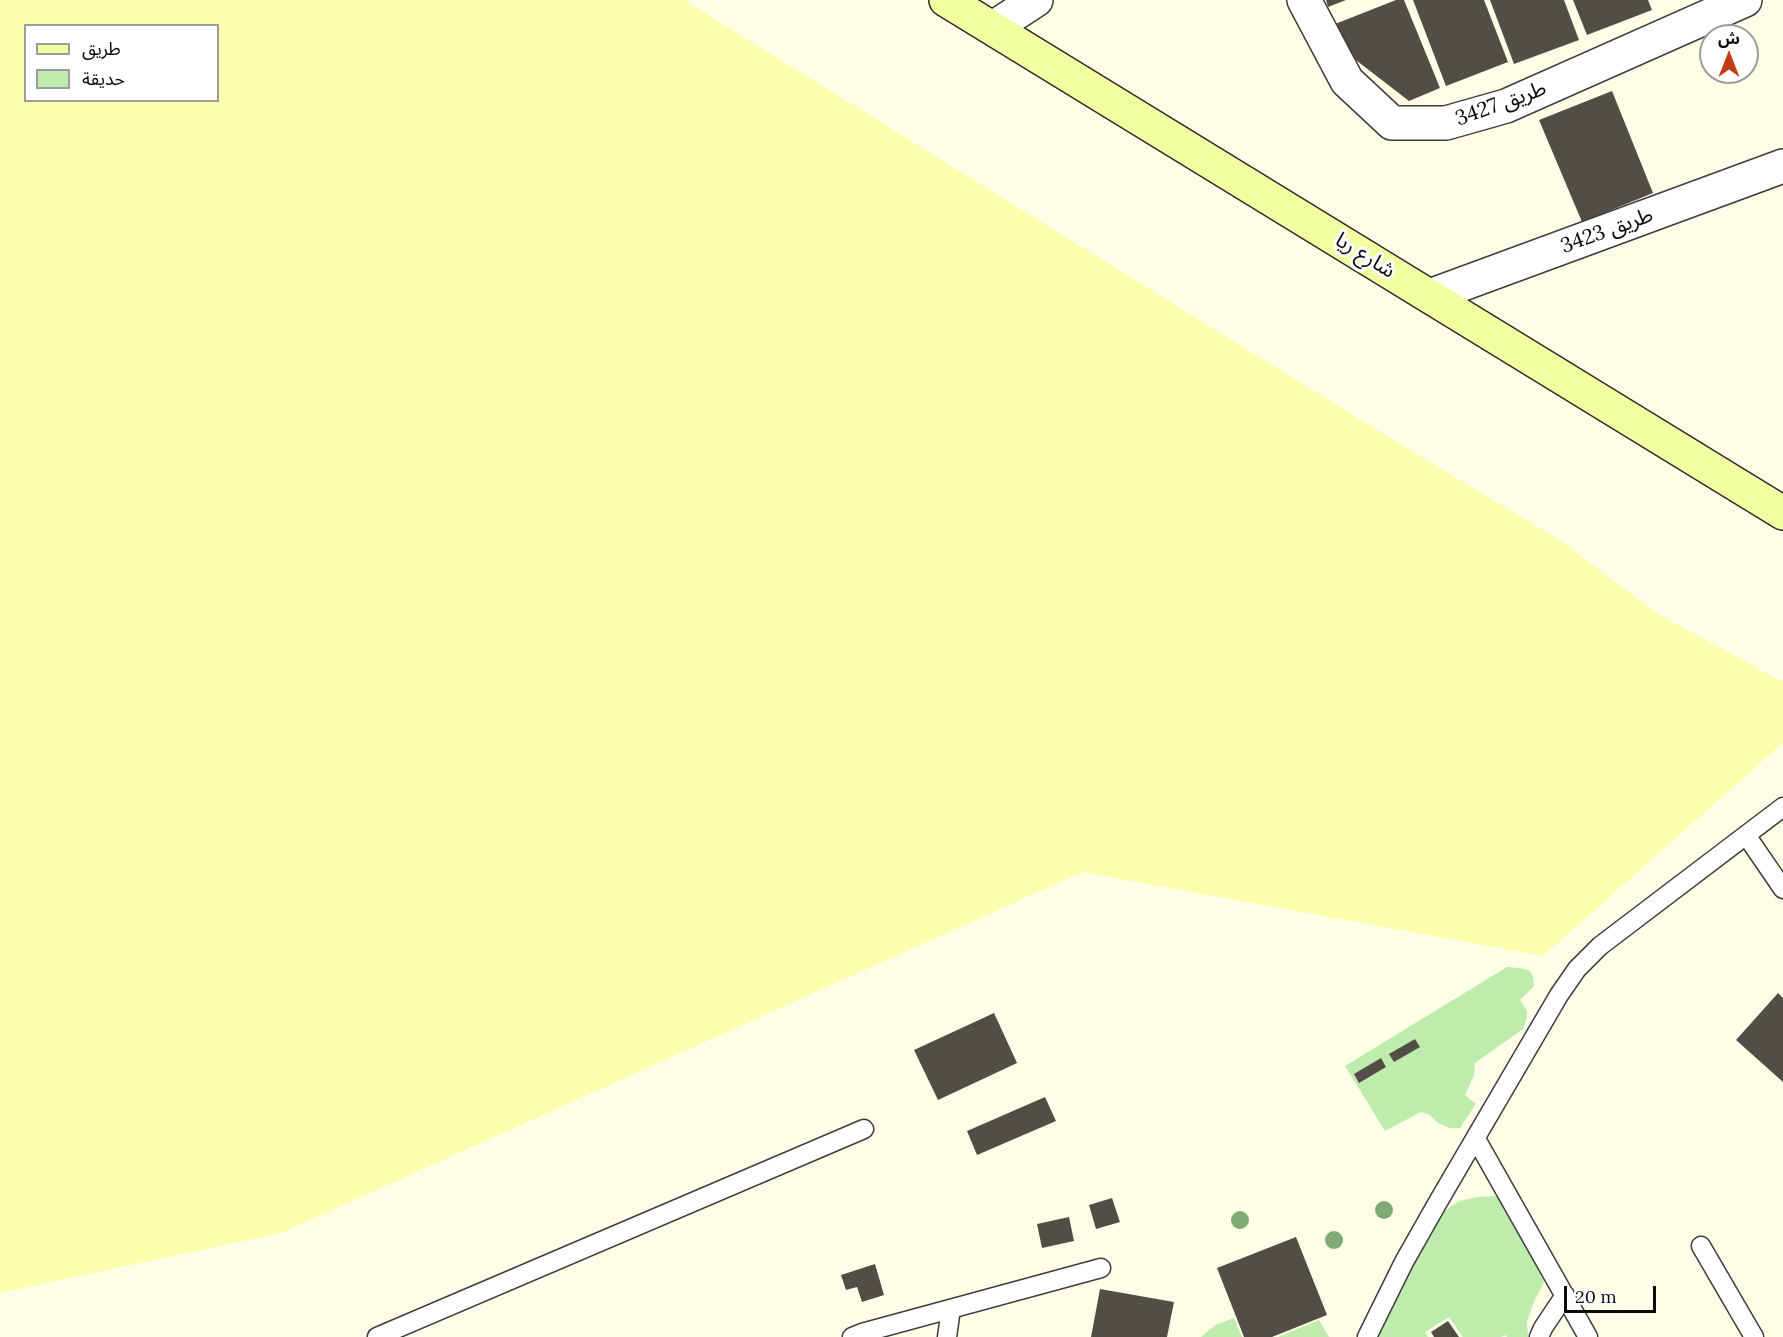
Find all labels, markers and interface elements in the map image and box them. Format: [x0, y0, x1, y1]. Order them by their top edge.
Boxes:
legend [24, 24, 219, 102]
north arrow [1699, 24, 1759, 84]
text: ش [1718, 28, 1740, 48]
text: طريق [82, 37, 121, 60]
text: حديقة [82, 67, 125, 90]
street label: طريق 3427 [1452, 76, 1550, 132]
street label: طريق 3423 [1557, 203, 1657, 259]
street label: شارع ريا [1330, 228, 1400, 284]
scale bar [1567, 1274, 1658, 1312]
text: 20 m [1575, 1285, 1617, 1308]

